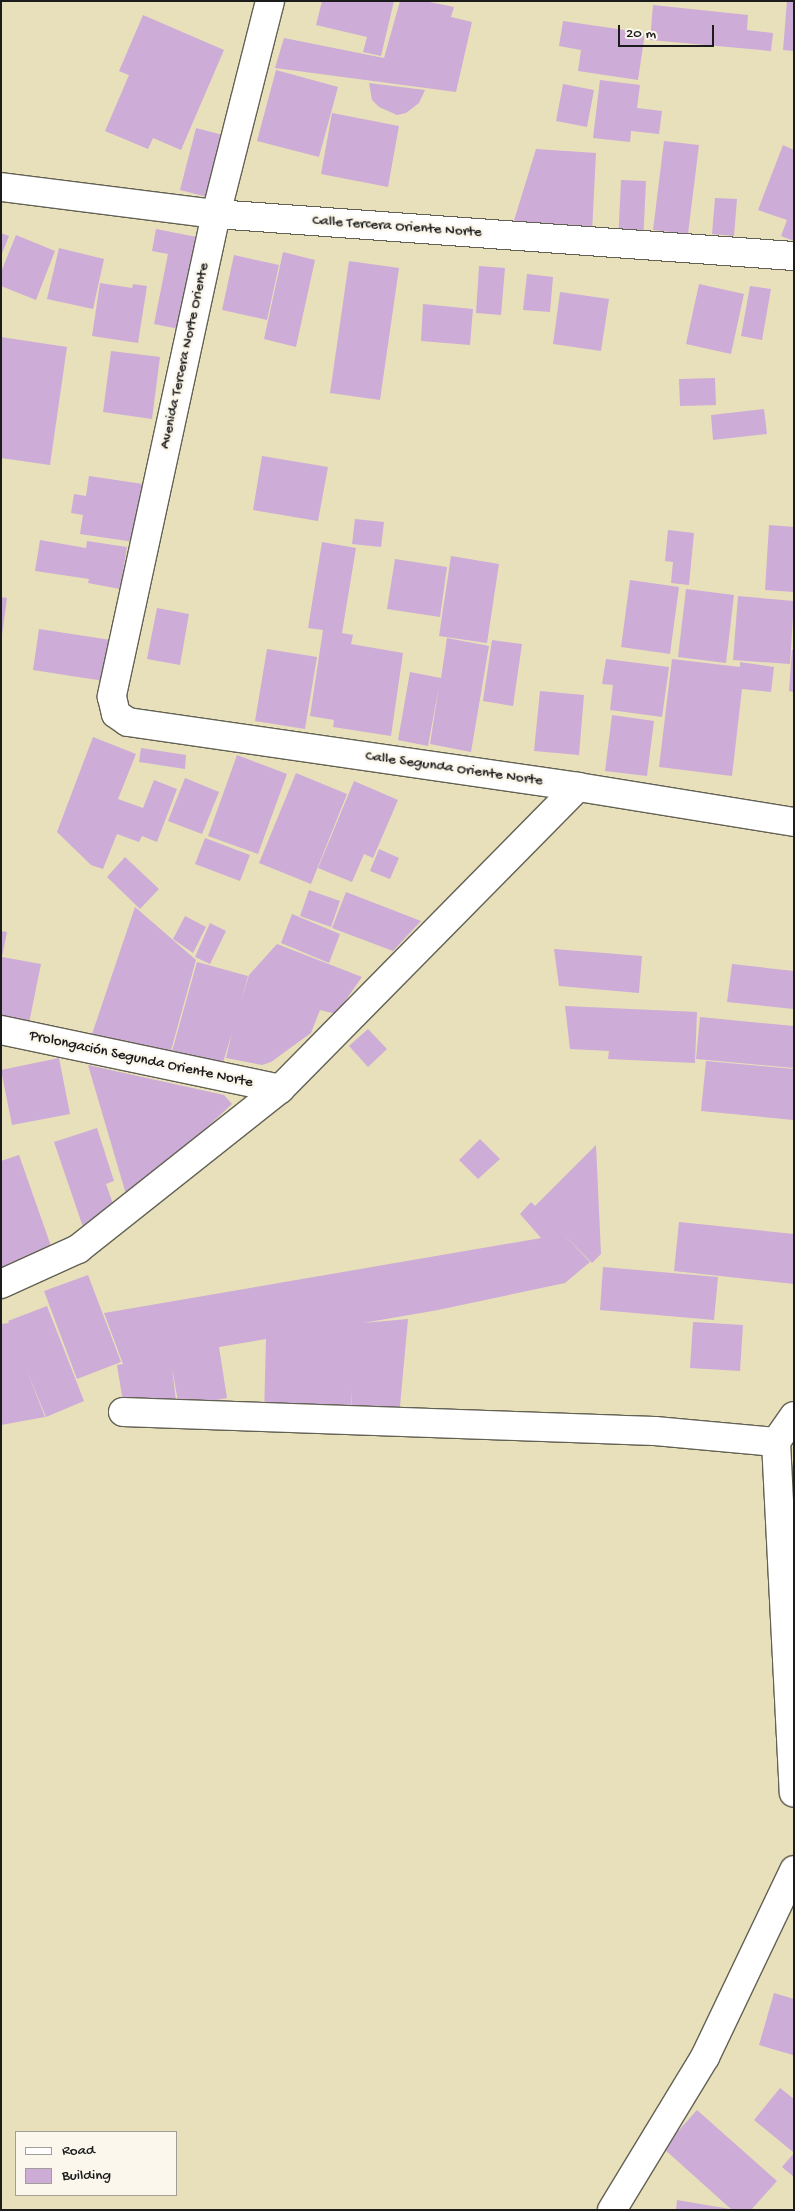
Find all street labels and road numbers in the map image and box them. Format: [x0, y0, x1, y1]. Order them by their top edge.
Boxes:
street label: Calle Tercera Oriente Norte [312, 212, 482, 242]
street label: Avenida Tercera Norte Oriente [156, 261, 214, 451]
street label: Calle Segunda Oriente Norte [364, 748, 544, 790]
street label: Prolongación Segunda Oriente Norte [28, 1027, 254, 1093]

